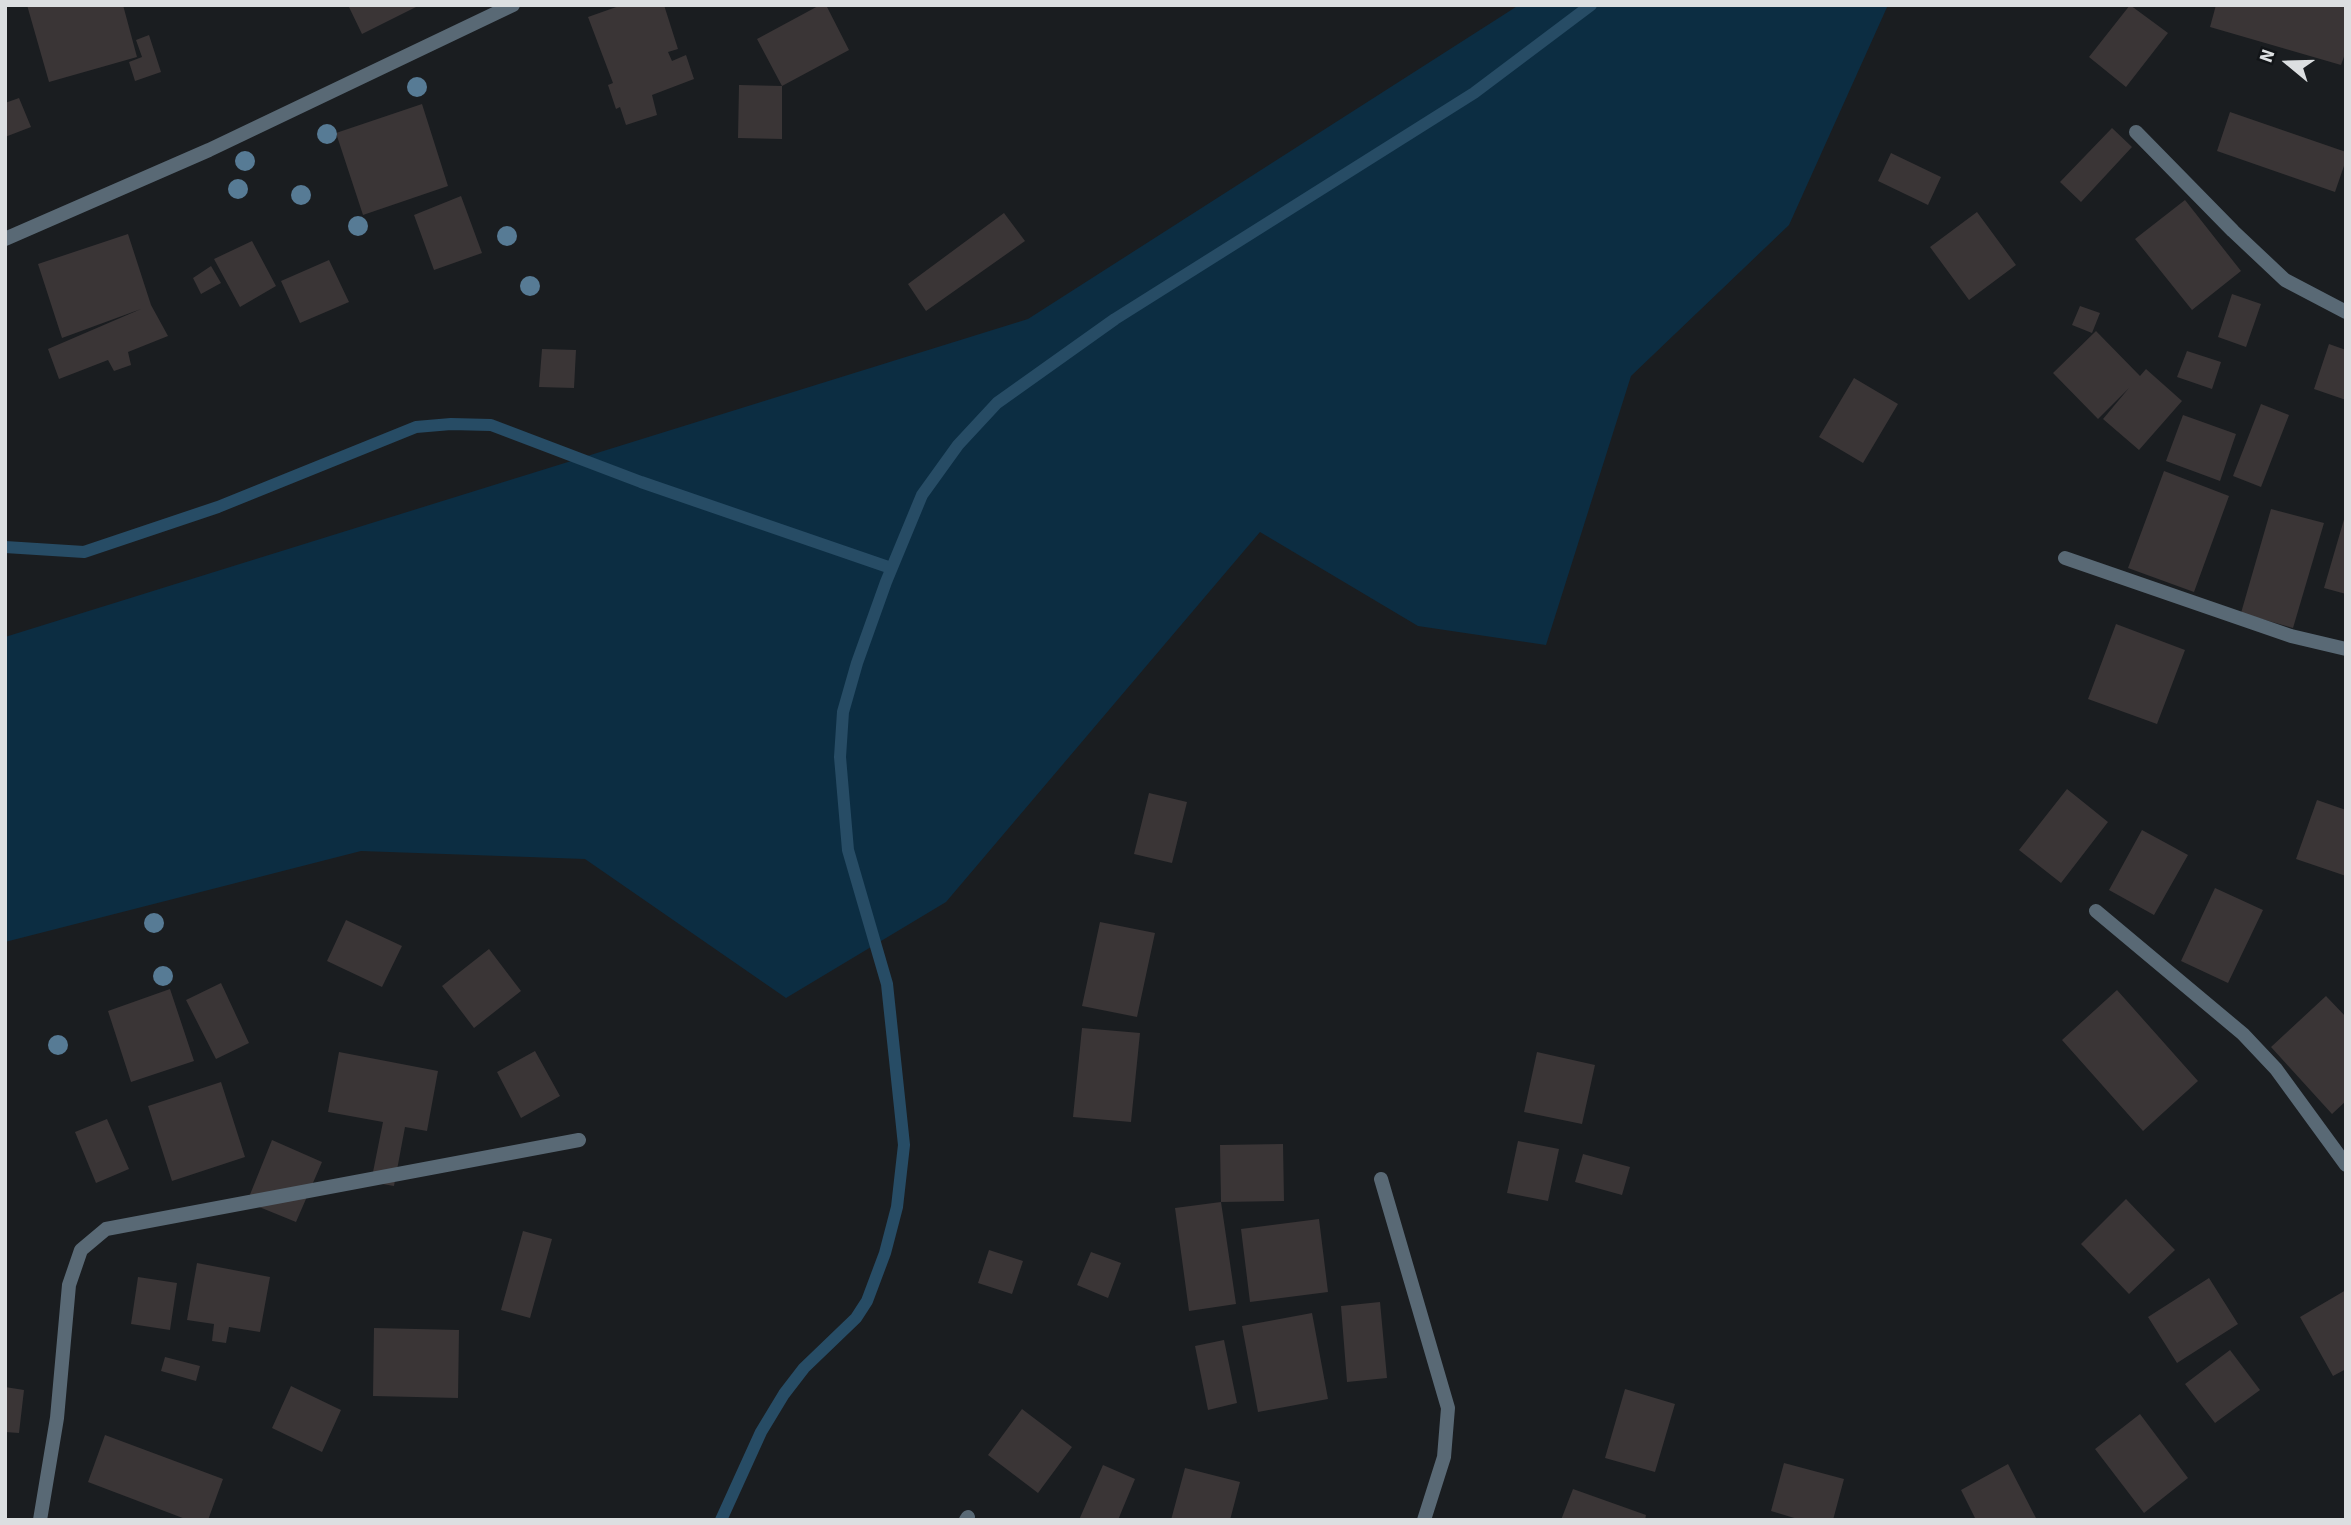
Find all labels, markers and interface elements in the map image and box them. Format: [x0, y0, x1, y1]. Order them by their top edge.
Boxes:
north arrow [2253, 28, 2323, 98]
text: N [2253, 46, 2282, 66]

